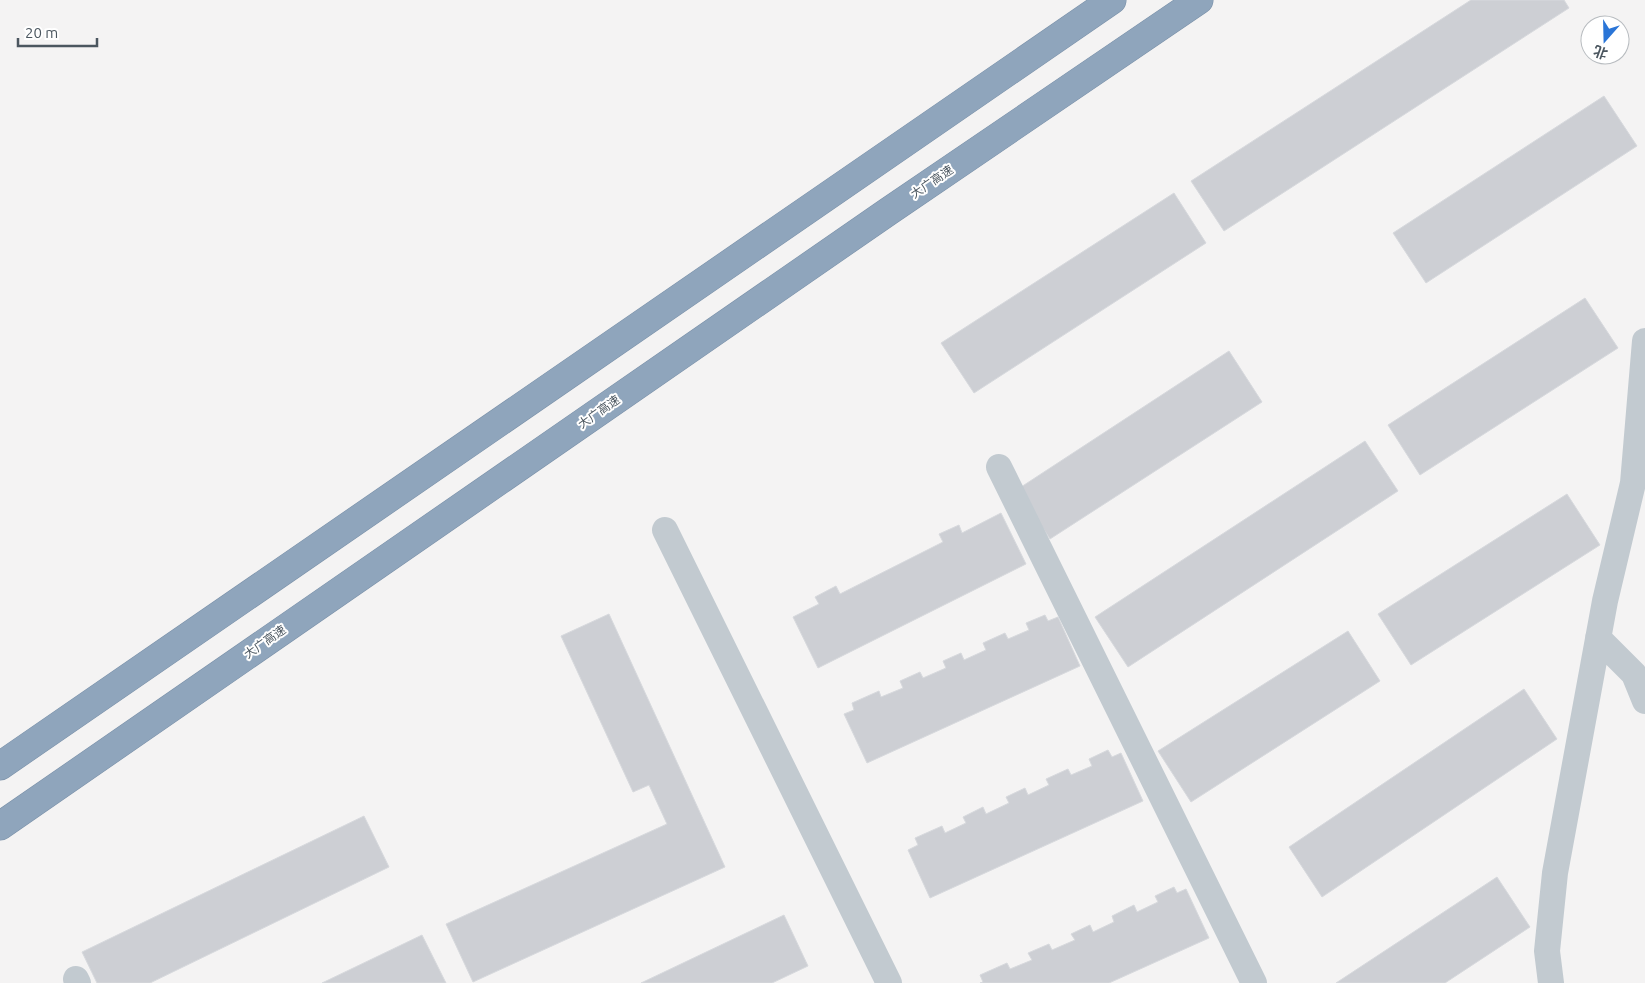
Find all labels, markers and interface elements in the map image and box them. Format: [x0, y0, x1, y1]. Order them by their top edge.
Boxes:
scale bar [18, 15, 96, 47]
north arrow [1580, 15, 1630, 65]
text: 20 m [25, 24, 58, 41]
text: 北 [1591, 42, 1610, 62]
street label: 大广高速 [908, 163, 955, 200]
street label: 大广高速 [575, 392, 622, 431]
street label: 大广高速 [241, 622, 288, 661]

